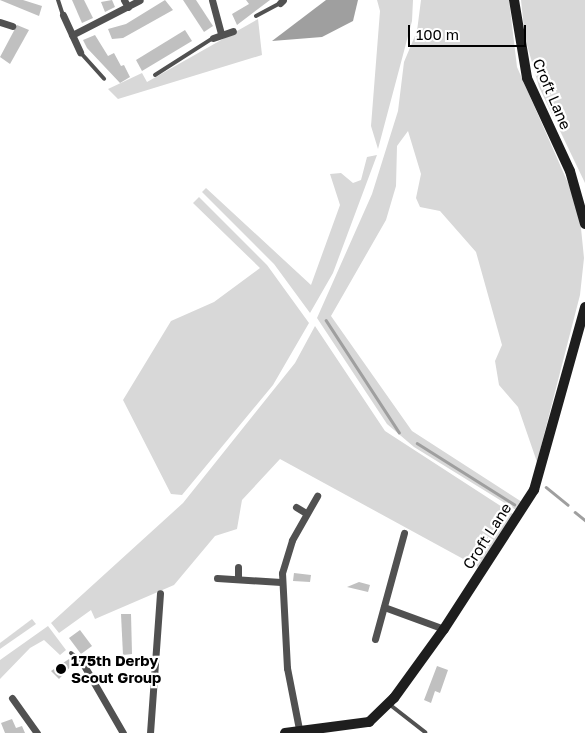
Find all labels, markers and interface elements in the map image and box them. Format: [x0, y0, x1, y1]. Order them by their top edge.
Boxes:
scale bar [410, 15, 528, 47]
text: 100 m [416, 25, 459, 43]
street label: Croft Lane [529, 56, 575, 132]
street label: Croft Lane [459, 500, 515, 572]
place label: 175th Derby Scout Group [71, 651, 161, 686]
marker: 175th Derby Scout Group [55, 663, 67, 675]

